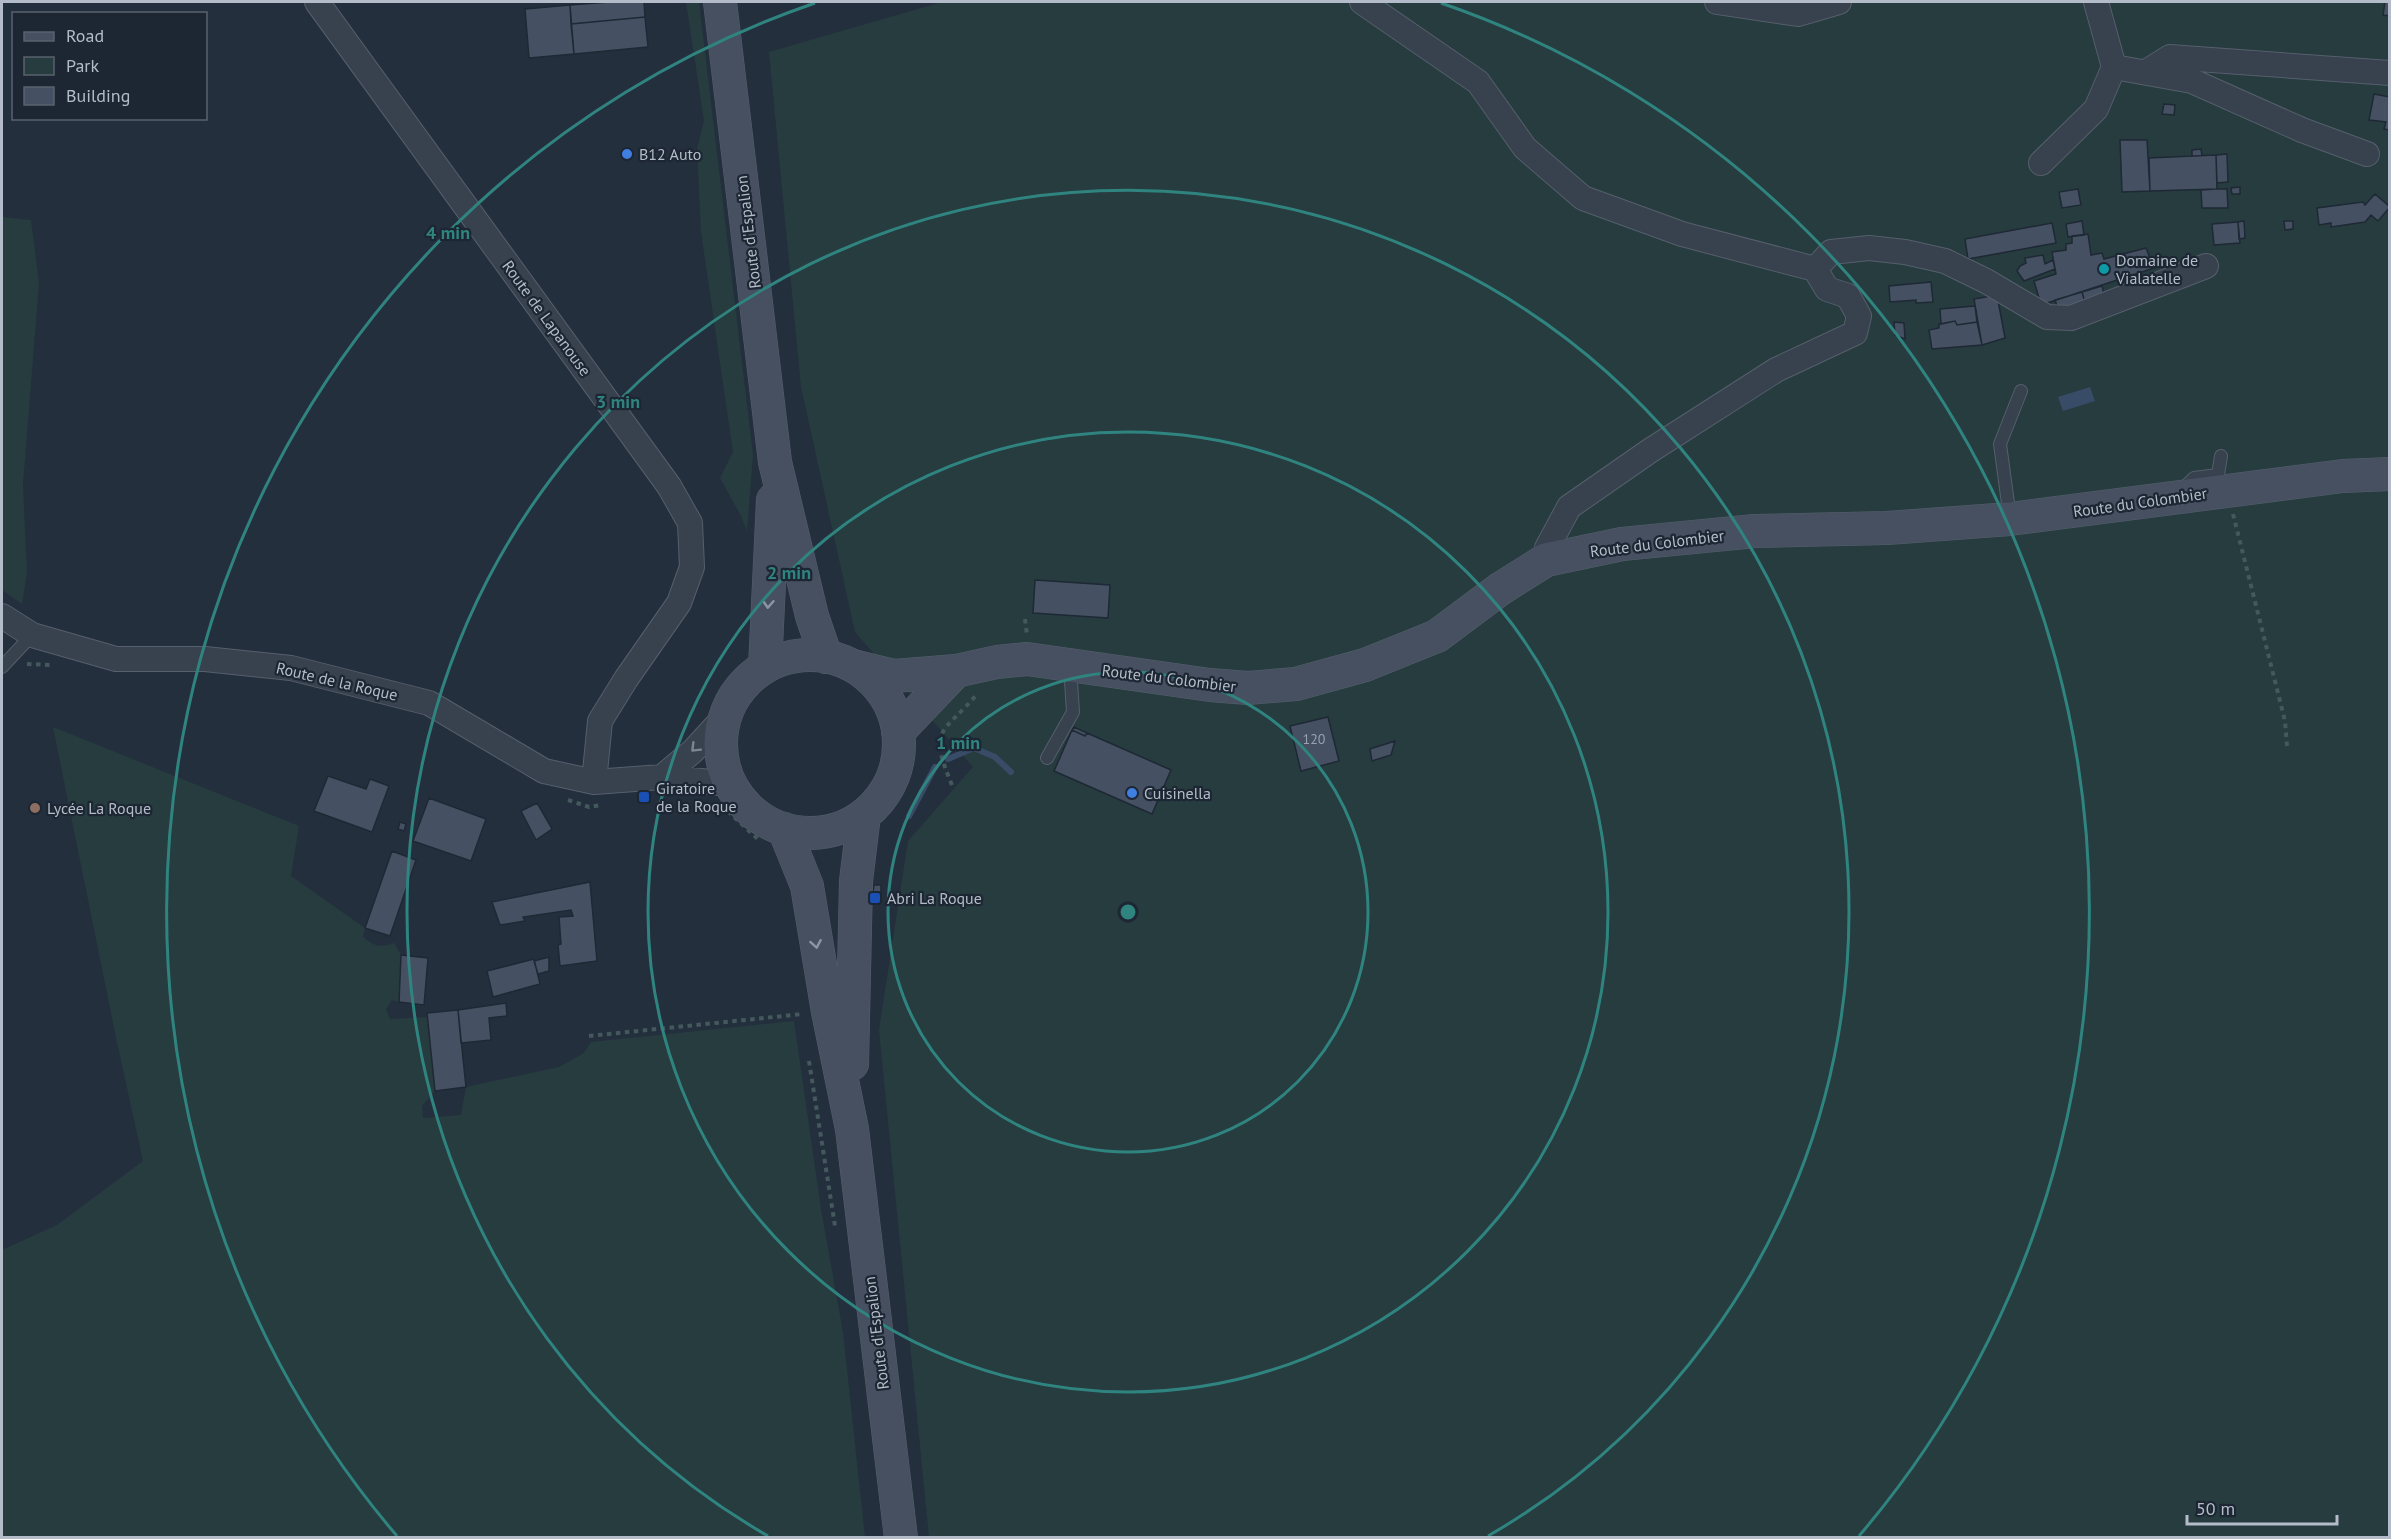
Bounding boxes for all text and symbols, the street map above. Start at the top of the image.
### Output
legend [12,12,207,120]
text: Road [66,24,104,47]
text: Park [66,54,99,77]
text: Building [66,84,130,107]
place label: B12 Auto [639,144,701,164]
marker: B12 Auto [620,147,634,161]
street label: Route d'Espalion [731,174,765,290]
text: 4 min [426,221,470,244]
place label: Domaine de Vialatelle [2115,250,2198,288]
street label: Route de Lapanouse [498,256,596,380]
marker: Domaine de Vialatelle [2097,262,2111,276]
text: 3 min [596,390,640,413]
street label: Route du Colombier [2072,483,2209,521]
street label: Route du Colombier [1589,525,1726,561]
text: 2 min [767,561,811,584]
one-way arrow [762,600,775,609]
street label: Route de la Roque [274,657,400,705]
street label: Route du Colombier [1101,660,1238,696]
house number: 120 [1303,730,1326,748]
text: 1 min [936,731,980,754]
one-way arrow [692,740,703,751]
place label: Giratoire de la Roque [656,778,737,816]
place label: Cuisinella [1144,783,1211,803]
marker: Cuisinella [1125,786,1139,800]
marker: Giratoire de la Roque [637,790,651,804]
place label: Lycée La Roque [47,798,151,818]
marker: Lycée La Roque [28,801,42,815]
place label: Abri La Roque [887,888,982,908]
marker: Abri La Roque [868,891,882,905]
centre of rings [1118,902,1138,922]
one-way arrow [810,940,822,949]
street label: Route d'Espalion [859,1275,893,1391]
scale bar [2187,1488,2337,1526]
text: 50 m [2196,1497,2235,1520]

